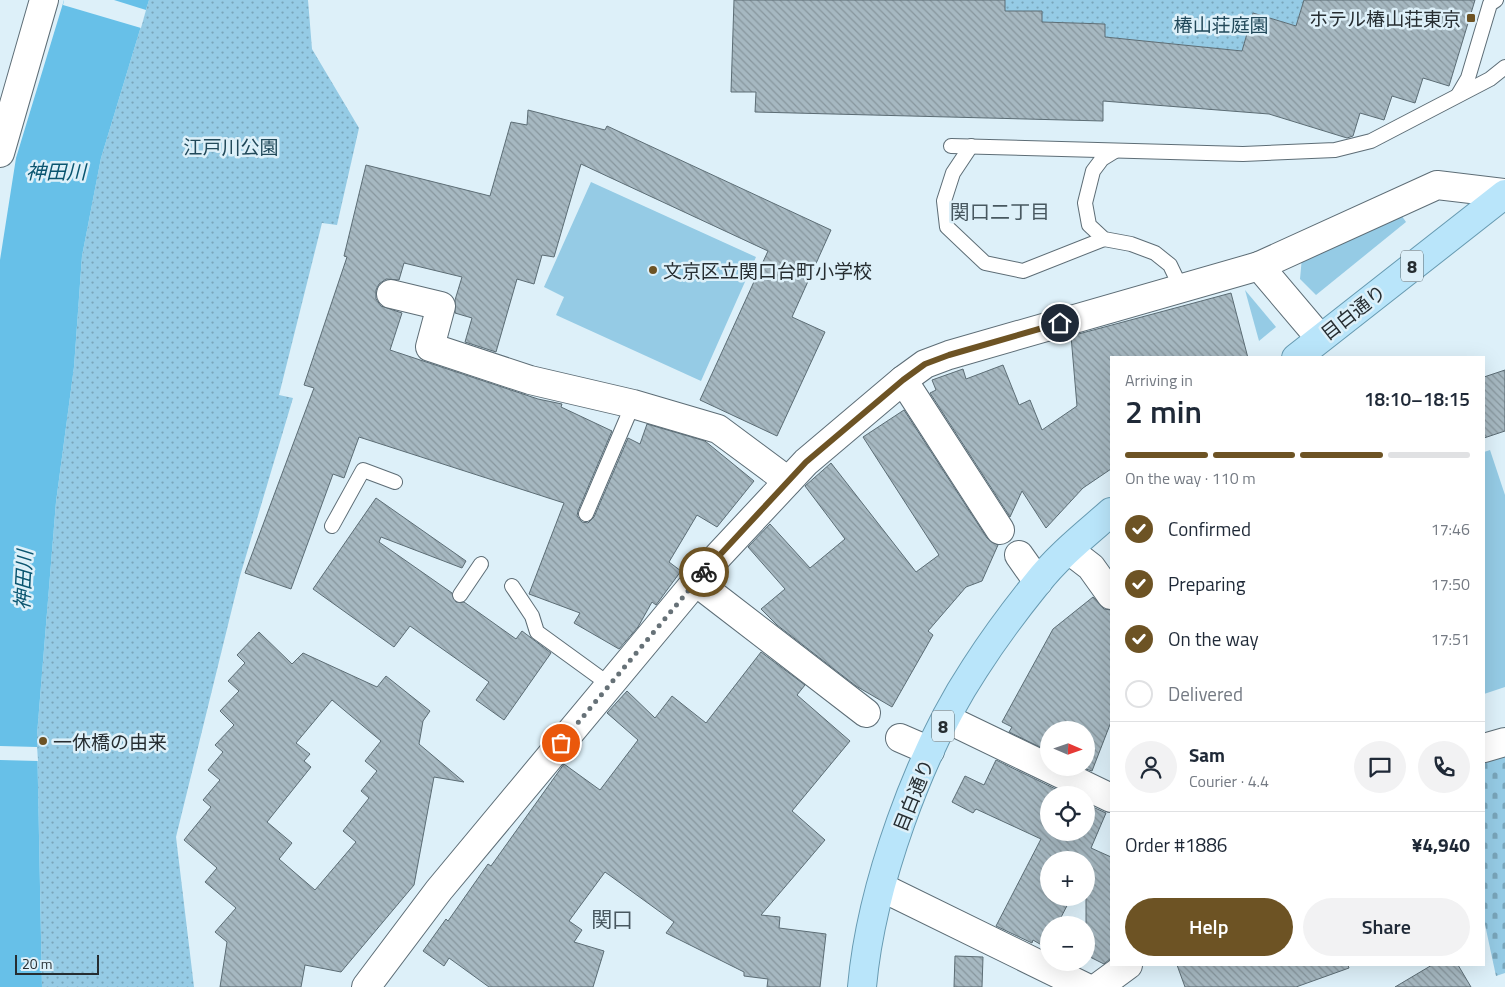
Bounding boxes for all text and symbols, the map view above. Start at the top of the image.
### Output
place label: ホテル椿山荘東京 [1309,4,1461,33]
park label: 椿山荘庭園 [1173,10,1269,39]
marker: ホテル椿山荘東京 [1465,12,1477,24]
park label: 江戸川公園 [183,132,279,161]
water label: 神田川 [26,156,88,187]
district label: 関口二丁目 [950,196,1050,227]
road number: 8 [1401,250,1423,282]
place label: 文京区立関口台町小学校 [663,256,872,285]
marker: 文京区立関口台町小学校 [647,264,659,276]
street label: 目白通り [1314,277,1392,347]
pin [1039,302,1081,344]
icon: home [1046,309,1074,337]
text: Arriving in [1125,368,1193,392]
text: 18:10–18:15 [1364,384,1470,413]
text: 2 min [1125,387,1202,435]
text: On the way · 110 m [1125,466,1256,490]
text: Confirmed [1168,514,1251,543]
icon: check [1125,515,1153,543]
text: 17:46 [1431,517,1470,541]
water label: 神田川 [6,547,40,611]
courier [679,547,729,597]
icon: bike [690,558,718,586]
text: Preparing [1168,569,1245,598]
icon: check [1125,570,1153,598]
text: 17:50 [1431,572,1470,596]
text: On the way [1168,624,1259,653]
icon: check [1125,625,1153,653]
text: 17:51 [1431,627,1470,651]
text: Delivered [1168,679,1243,708]
road number: 8 [932,710,954,741]
north arrow [1040,721,1095,776]
map controls [1040,721,1095,971]
pin [540,722,582,764]
place label: 一休橋の由来 [53,727,167,756]
icon: bag [547,729,575,757]
marker: 一休橋の由来 [37,735,49,747]
text: Sam [1189,740,1225,769]
button: person [1125,741,1177,793]
button: chat [1354,741,1406,793]
button: phone [1418,741,1470,793]
street label: 目白通り [885,754,941,836]
text: Courier · 4.4 [1189,769,1269,793]
button: locate [1040,786,1095,841]
text: Order #1886 [1125,830,1227,859]
text: ¥4,940 [1412,830,1470,859]
button: + [1040,851,1095,906]
button: Help [1125,898,1293,956]
button: Share [1303,898,1470,956]
district label: 関口 [591,903,633,935]
button: − [1040,916,1095,971]
scale bar [15,952,99,975]
text: 20 m [22,953,52,974]

